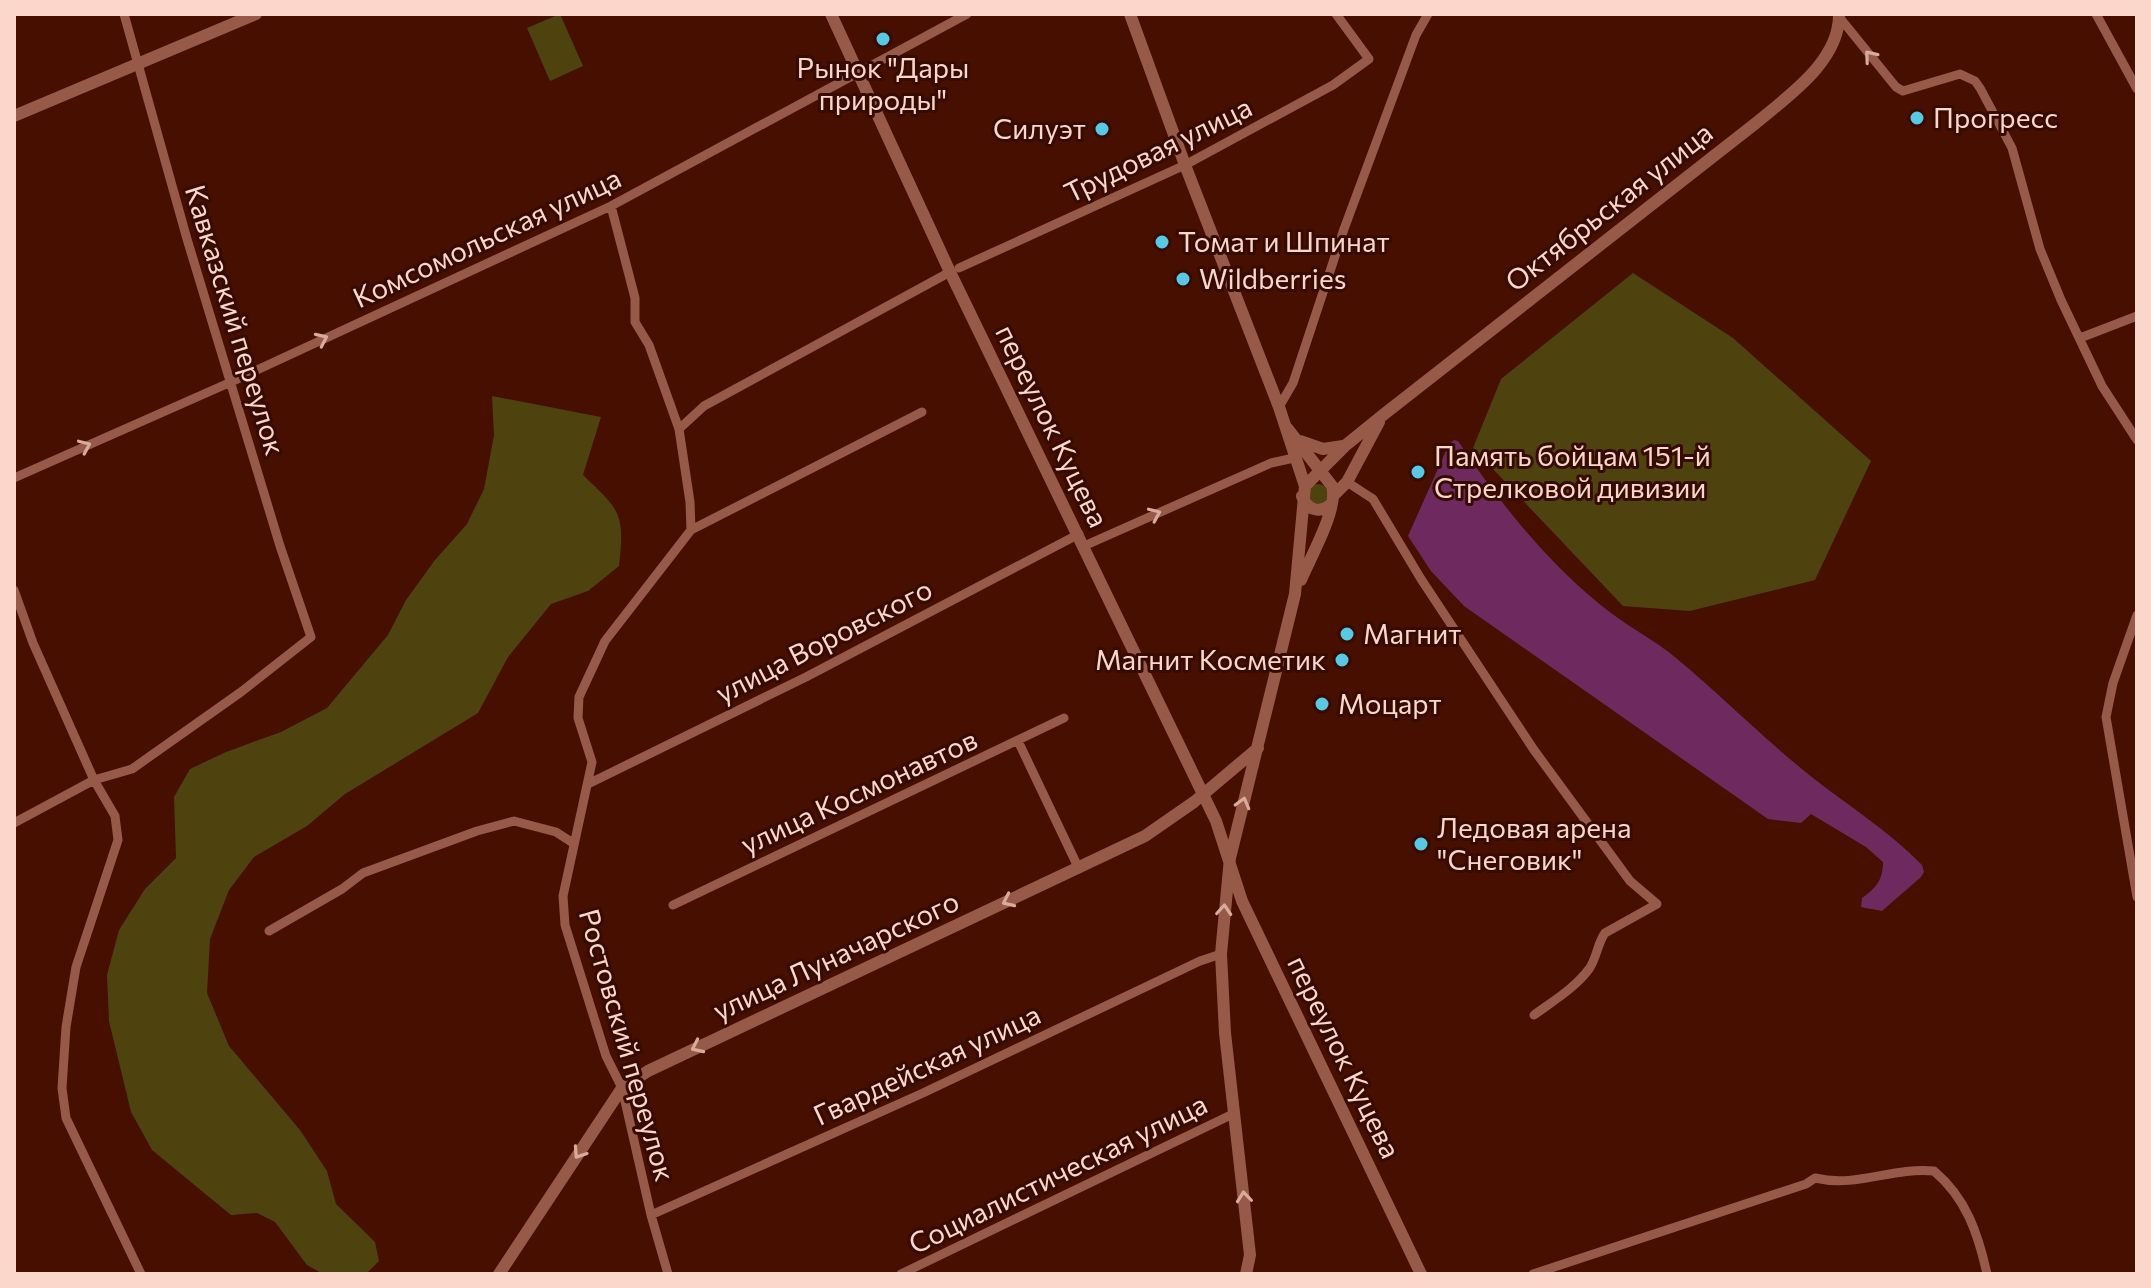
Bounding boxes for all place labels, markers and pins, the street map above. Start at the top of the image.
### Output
marker: Рынок "Дары природы" [874,30,892,48]
place label: Рынок "Дары природы" [797,50,969,116]
place label: Прогресс [1933,100,2058,134]
marker: Прогресс [1908,109,1926,127]
place label: Силуэт [993,111,1086,145]
marker: Силуэт [1093,120,1111,138]
place label: Томат и Шпинат [1178,224,1390,258]
marker: Томат и Шпинат [1153,233,1171,251]
place label: Wildberries [1199,261,1346,295]
marker: Wildberries [1174,270,1192,288]
place label: Память бойцам 151-й Стрелковой дивизии [1434,438,1711,504]
marker: Память бойцам 151-й Стрелковой дивизии [1409,463,1427,481]
place label: Магнит [1363,616,1462,650]
marker: Магнит [1338,625,1356,643]
place label: Магнит Косметик [1095,642,1326,676]
marker: Магнит Косметик [1333,651,1351,669]
place label: Моцарт [1338,686,1442,720]
marker: Моцарт [1313,695,1331,713]
place label: Ледовая арена "Снеговик" [1437,810,1632,876]
marker: Ледовая арена "Снеговик" [1412,835,1430,853]

